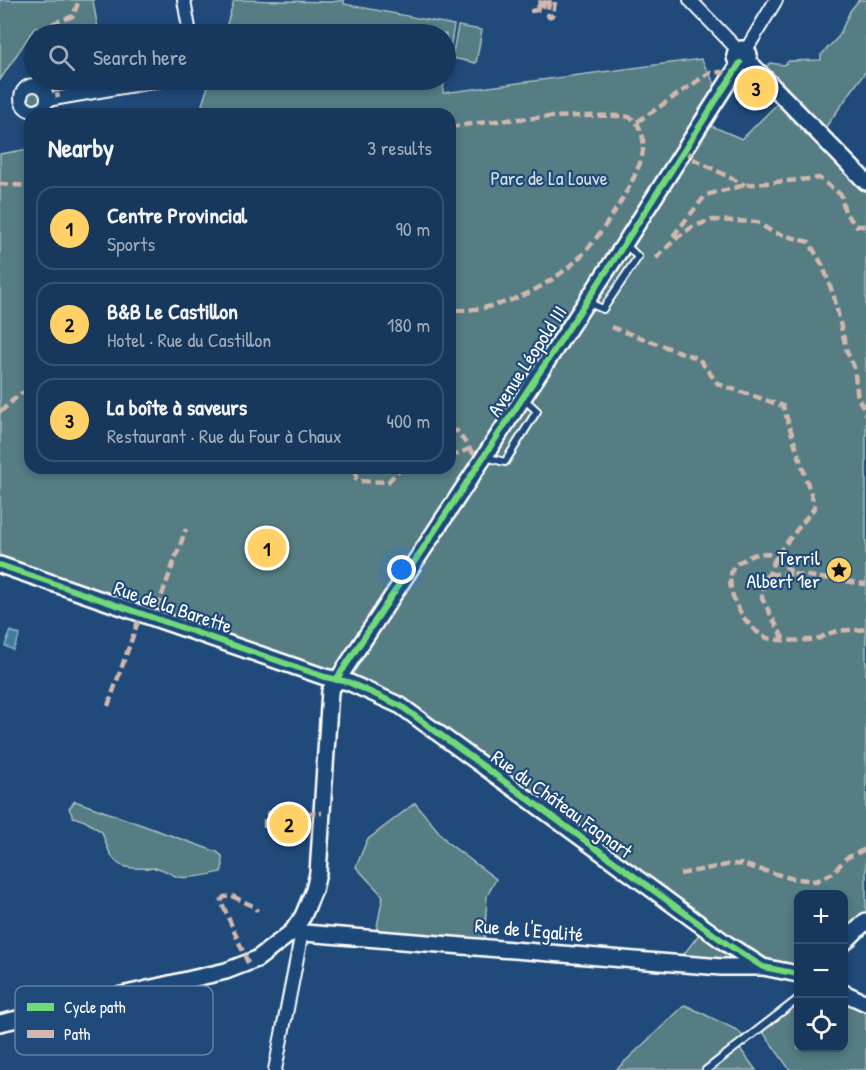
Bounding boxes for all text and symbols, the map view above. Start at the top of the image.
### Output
search box [24,24,456,90]
icon: search [45,41,78,74]
text: Search here [93,42,187,72]
pin: 3 [736,66,776,110]
text: Nearby [48,130,114,165]
text: 3 results [367,134,432,161]
park label: Parc de La Louve [490,164,608,191]
text: Centre Provincial [107,200,247,230]
text: 1 [66,215,73,242]
text: 90 m [396,215,430,242]
text: Sports [107,230,155,257]
text: B&B Le Castillon [107,296,238,326]
street label: Avenue Léopold III [481,300,573,421]
text: 2 [65,311,74,338]
text: 180 m [387,311,430,338]
text: Hotel · Rue du Castillon [107,326,271,353]
text: La boîte à saveurs [107,392,247,422]
text: 3 [65,407,74,434]
text: 400 m [386,407,430,434]
text: Restaurant · Rue du Four à Chaux [107,422,342,449]
pin: 1 [248,526,286,570]
place label: Terril Albert 1er [747,544,821,594]
your location [387,555,416,584]
place icon: Terril Albert 1er [824,555,854,585]
street label: Rue de la Barette [111,574,236,639]
street label: Rue du Château Fagnart [486,743,639,865]
pin: 2 [270,802,308,846]
map controls [794,890,848,1052]
button: + [794,890,848,944]
street label: Rue de l'Egalité [474,911,584,948]
button: − [794,944,848,998]
legend [15,986,213,1055]
text: Cycle path [64,996,126,1018]
button: locate [794,998,848,1052]
text: Path [64,1023,90,1045]

